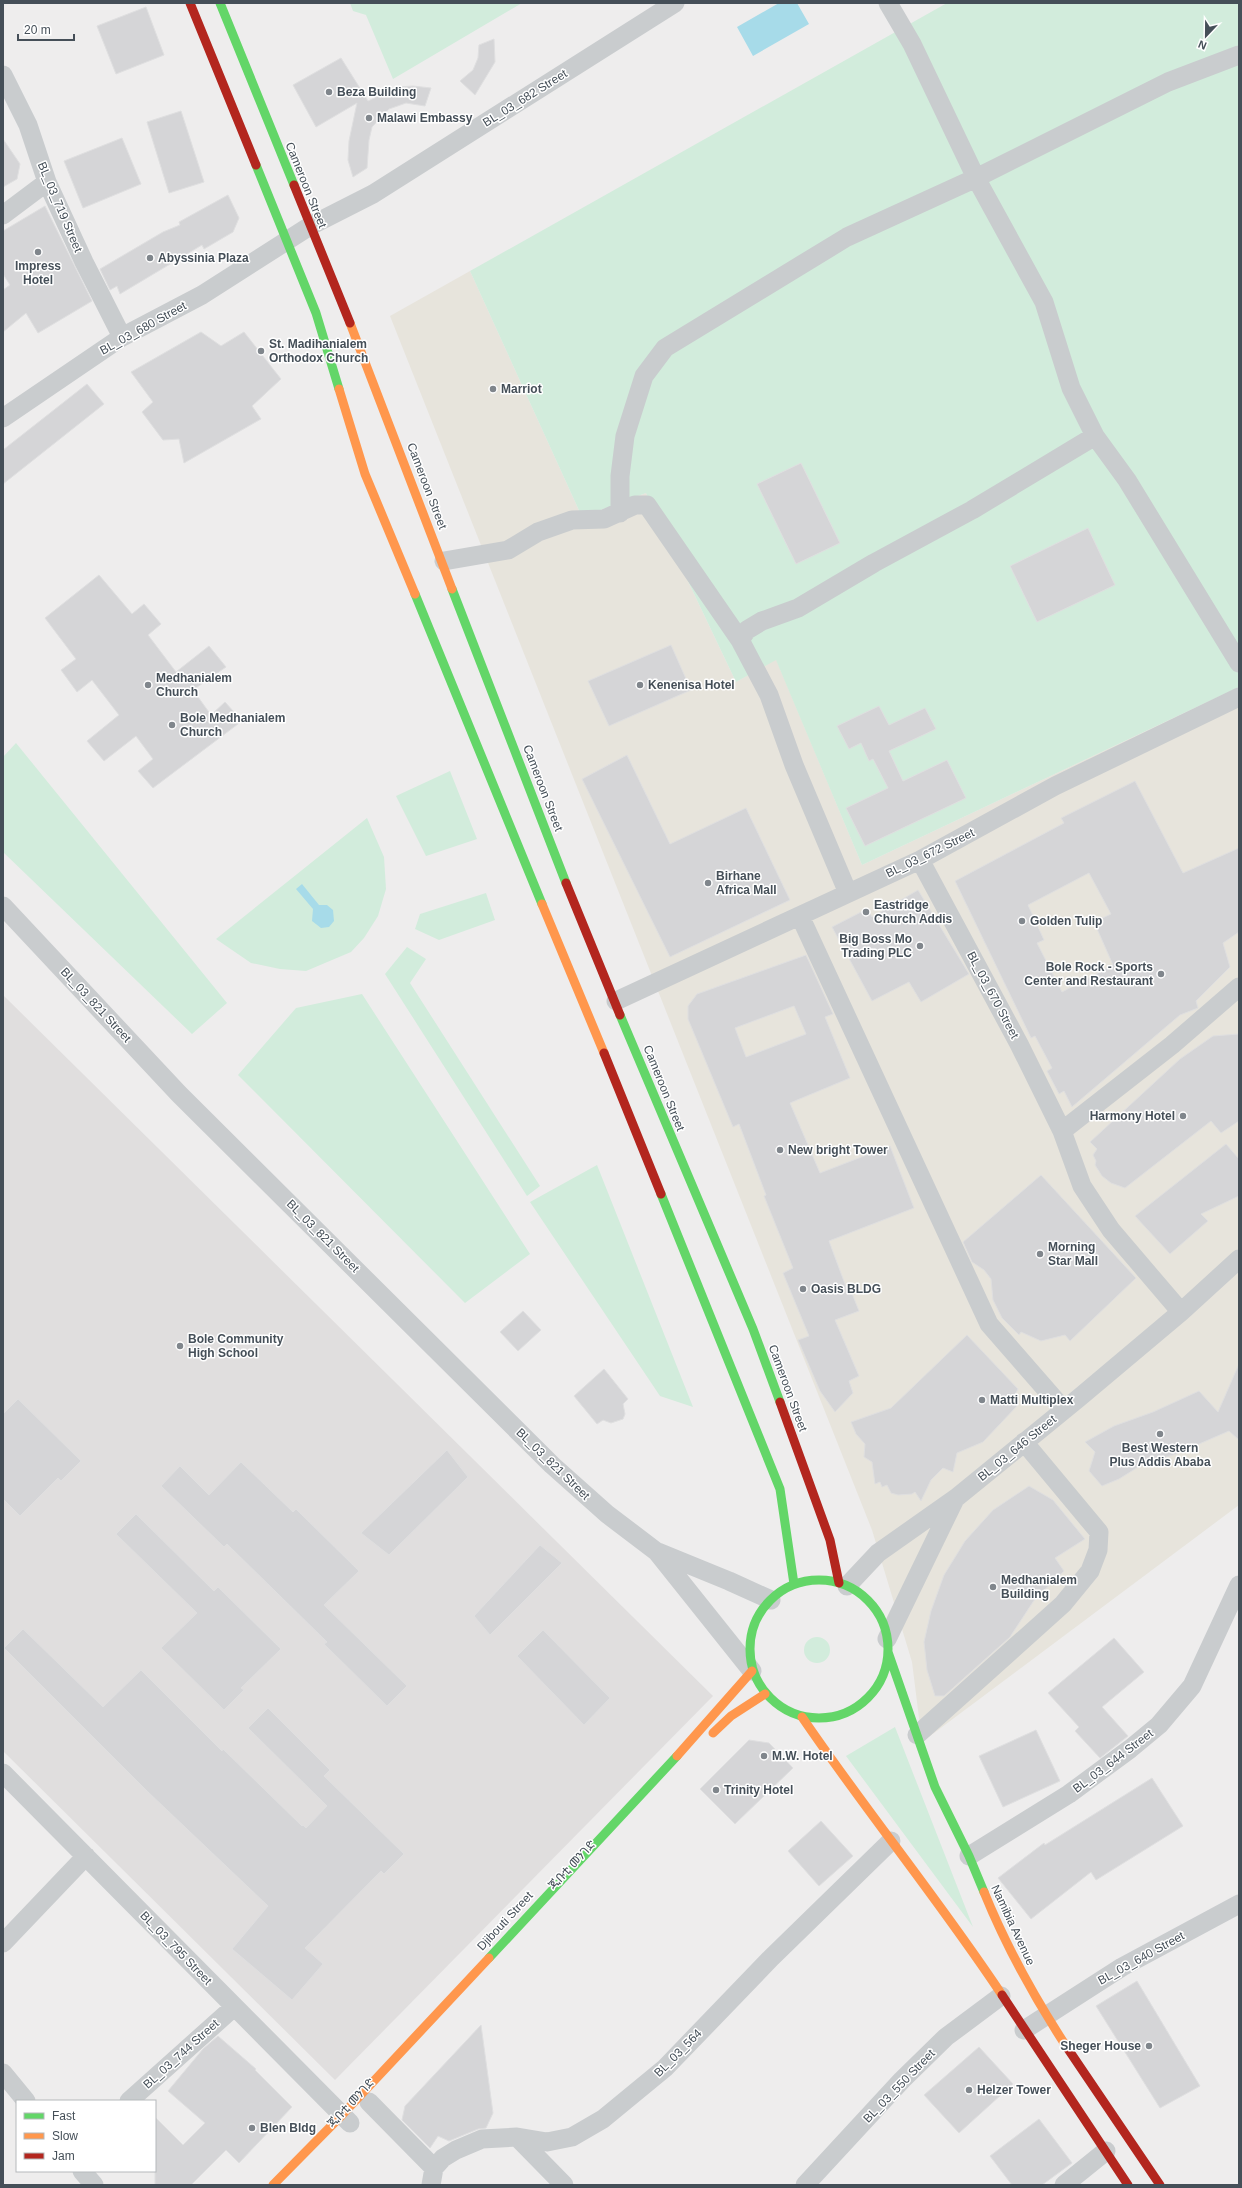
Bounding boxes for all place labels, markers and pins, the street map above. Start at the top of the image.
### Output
place label: Beza Building [337,85,416,99]
marker: Beza Building [324,87,334,97]
place label: Malawi Embassy [377,111,473,125]
marker: Malawi Embassy [364,113,374,123]
marker: Impress Hotel [33,247,43,257]
place label: Abyssinia Plaza [158,251,249,265]
marker: Abyssinia Plaza [145,253,155,263]
place label: Impress Hotel [15,259,61,287]
place label: St. Madihanialem Orthodox Church [269,337,368,365]
marker: St. Madihanialem Orthodox Church [256,346,266,356]
place label: Marriot [501,382,542,396]
marker: Marriot [488,384,498,394]
place label: Medhanialem Church [156,671,232,699]
place label: Kenenisa Hotel [648,678,735,692]
marker: Medhanialem Church [143,680,153,690]
marker: Kenenisa Hotel [635,680,645,690]
place label: Bole Medhanialem Church [180,711,285,739]
marker: Bole Medhanialem Church [167,720,177,730]
place label: Birhane Africa Mall [716,869,777,897]
marker: Birhane Africa Mall [703,878,713,888]
place label: Eastridge Church Addis [874,898,953,926]
marker: Eastridge Church Addis [861,907,871,917]
place label: Golden Tulip [1030,914,1102,928]
marker: Golden Tulip [1017,916,1027,926]
place label: Big Boss Mo Trading PLC [839,932,912,960]
marker: Big Boss Mo Trading PLC [915,941,925,951]
place label: Bole Rock - Sports Center and Restaurant [1024,960,1153,988]
marker: Bole Rock - Sports Center and Restaurant [1156,969,1166,979]
place label: Harmony Hotel [1090,1109,1175,1123]
marker: Harmony Hotel [1178,1111,1188,1121]
place label: New bright Tower [788,1143,888,1157]
marker: New bright Tower [775,1145,785,1155]
place label: Morning Star Mall [1048,1240,1098,1268]
marker: Morning Star Mall [1035,1249,1045,1259]
place label: Oasis BLDG [811,1282,881,1296]
marker: Oasis BLDG [798,1284,808,1294]
place label: Bole Community High School [188,1332,284,1360]
marker: Bole Community High School [175,1341,185,1351]
place label: Matti Multiplex [990,1393,1074,1407]
marker: Matti Multiplex [977,1395,987,1405]
marker: Best Western Plus Addis Ababa [1155,1429,1165,1439]
place label: Best Western Plus Addis Ababa [1109,1441,1211,1469]
place label: Medhanialem Building [1001,1573,1077,1601]
marker: Medhanialem Building [988,1582,998,1592]
place label: M.W. Hotel [772,1749,833,1763]
marker: M.W. Hotel [759,1751,769,1761]
place label: Trinity Hotel [724,1783,793,1797]
marker: Trinity Hotel [711,1785,721,1795]
place label: Sheger House [1060,2039,1141,2053]
marker: Sheger House [1144,2041,1154,2051]
place label: Helzer Tower [977,2083,1051,2097]
marker: Helzer Tower [964,2085,974,2095]
place label: Blen Bldg [260,2121,316,2135]
marker: Blen Bldg [247,2123,257,2133]

